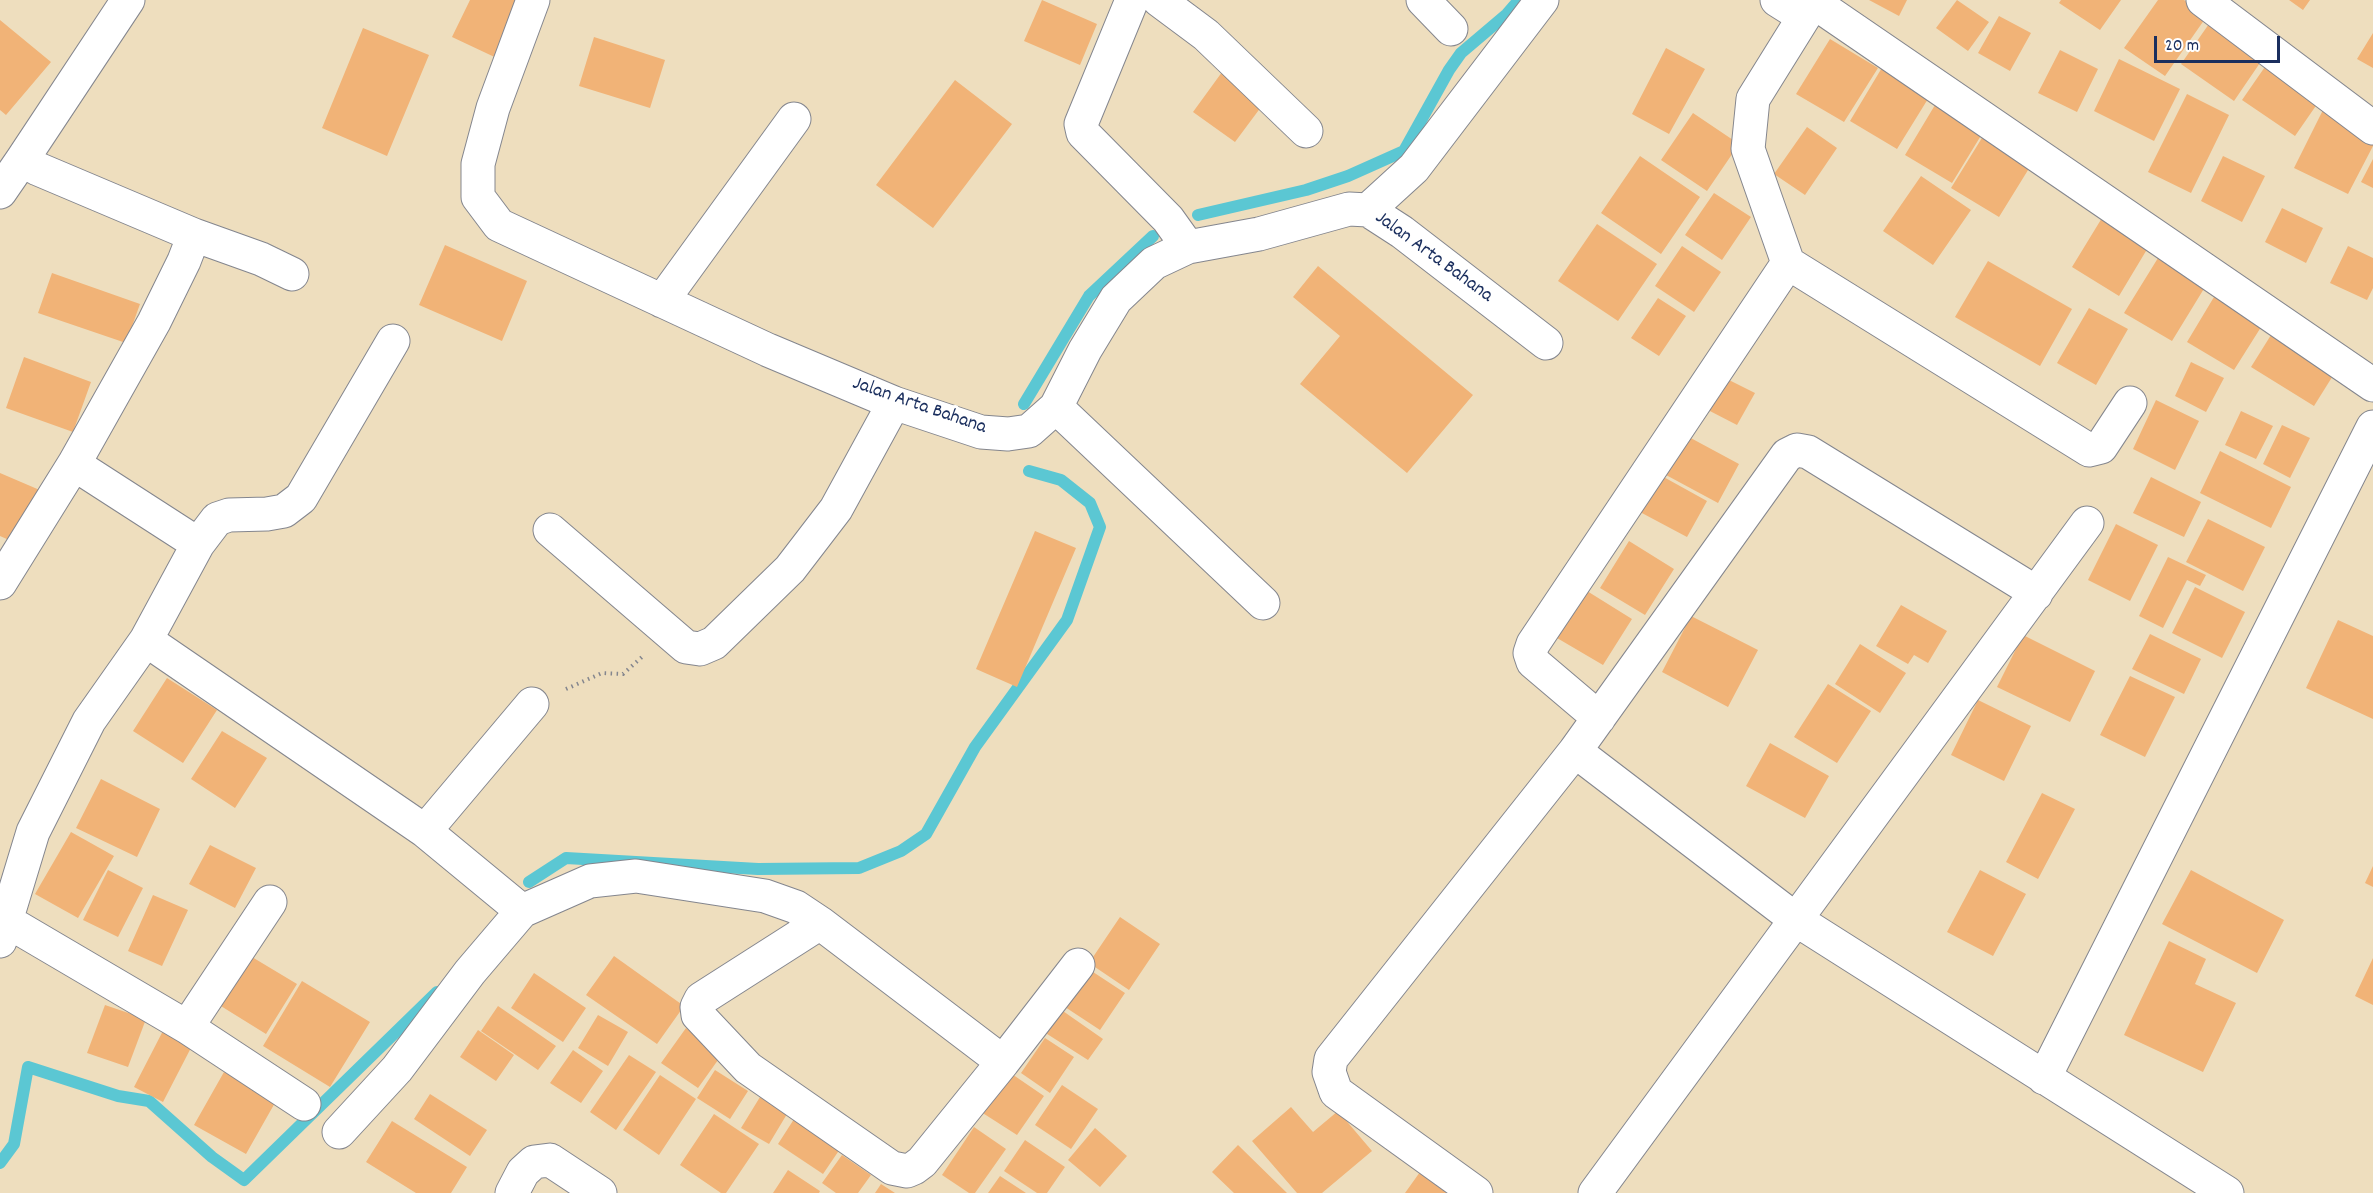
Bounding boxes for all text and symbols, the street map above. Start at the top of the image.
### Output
scale bar [2157,24,2283,62]
text: 20 m [2165,34,2199,59]
street label: Jalan Arta Bahana [1369,207,1497,309]
street label: Jalan Arta Bahana [849,373,989,441]

